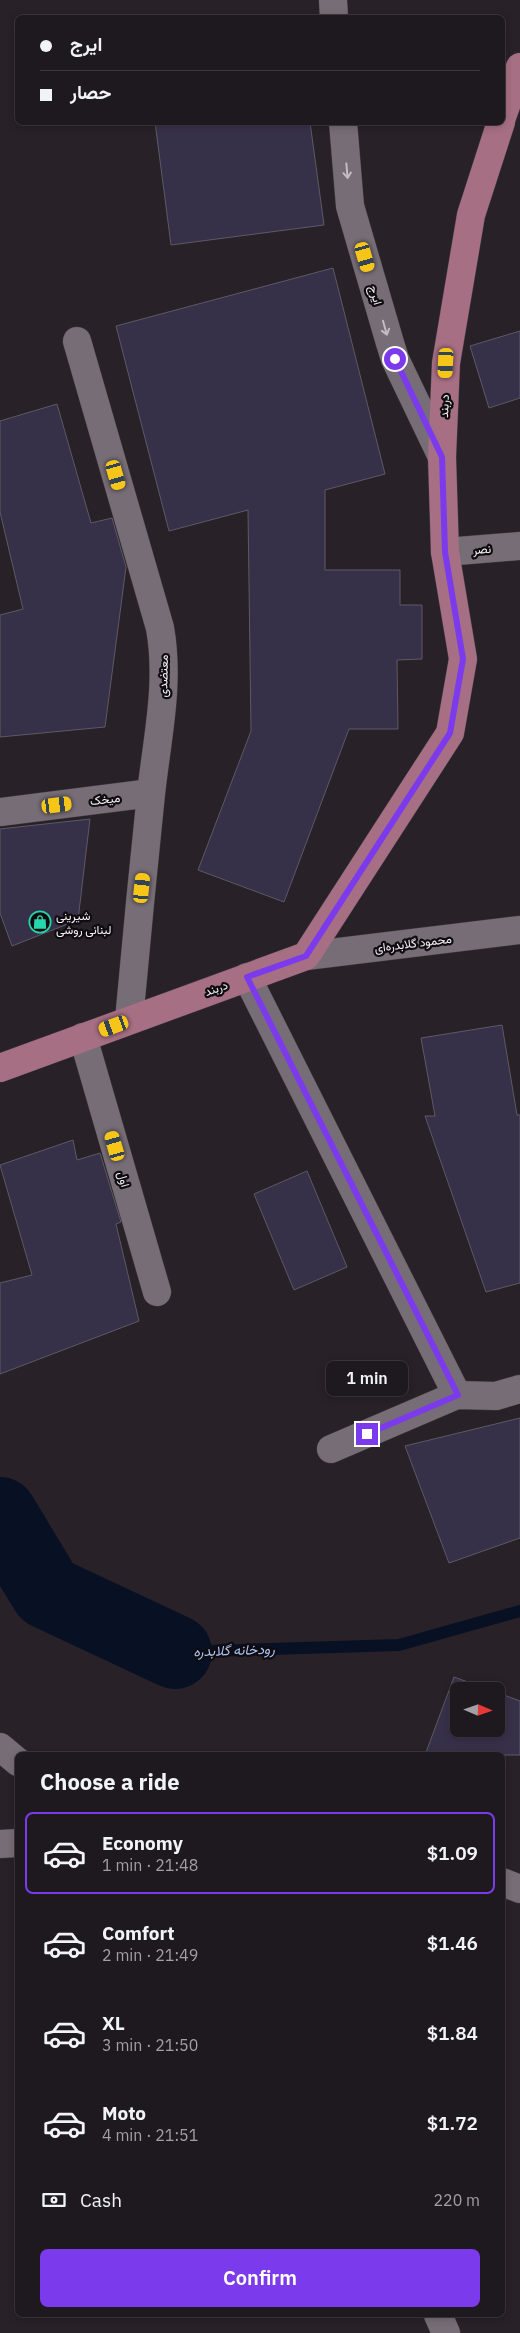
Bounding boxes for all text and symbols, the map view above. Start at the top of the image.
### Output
text: ایرج [70,32,102,56]
text: حصار [70,80,111,104]
one-way arrow [342,163,351,179]
car [353,241,376,273]
street label: ایرج [364,284,386,307]
one-way arrow [381,320,391,336]
route start [384,348,406,370]
car [437,348,454,378]
street label: دربند [436,394,453,418]
car [104,459,127,491]
street label: نصر [471,541,492,558]
street label: معتضدی [155,655,172,698]
street label: میخک [89,790,121,808]
car [41,796,72,814]
car [132,872,151,904]
place label: شیرینی لبنانی روشی [56,908,111,938]
shop icon: شیرینی لبنانی روشی [28,910,52,934]
street label: محمود گلابدره‌ای [373,931,453,956]
street label: دربند [202,977,230,1000]
car [97,1014,130,1038]
car [103,1130,126,1162]
street label: اول [114,1169,133,1189]
callout: 1 min [326,1362,408,1396]
text: 1 min [346,1368,388,1388]
route end [356,1423,378,1445]
water label: رودخانه گلابدره [193,1640,275,1660]
north arrow [450,1682,505,1738]
map controls [450,1682,505,1737]
text: Choose a ride [40,1767,180,1796]
icon: car [42,1831,87,1876]
text: Economy [102,1831,183,1855]
text: $1.09 [427,1841,478,1865]
text: 1 min · 21:48 [102,1855,198,1875]
icon: car [42,1921,87,1966]
text: Comfort [102,1921,175,1945]
text: $1.46 [427,1931,478,1955]
text: 2 min · 21:49 [102,1945,198,1965]
icon: car [42,2011,87,2056]
text: XL [102,2011,125,2035]
text: $1.84 [427,2021,478,2045]
text: 3 min · 21:50 [102,2035,198,2055]
icon: car [42,2101,87,2146]
text: Moto [102,2101,146,2125]
text: $1.72 [427,2111,478,2135]
text: 4 min · 21:51 [102,2125,198,2145]
icon: cash [40,2186,68,2214]
text: Cash [80,2188,122,2212]
text: 220 m [433,2190,480,2210]
button: Confirm [40,2249,480,2307]

